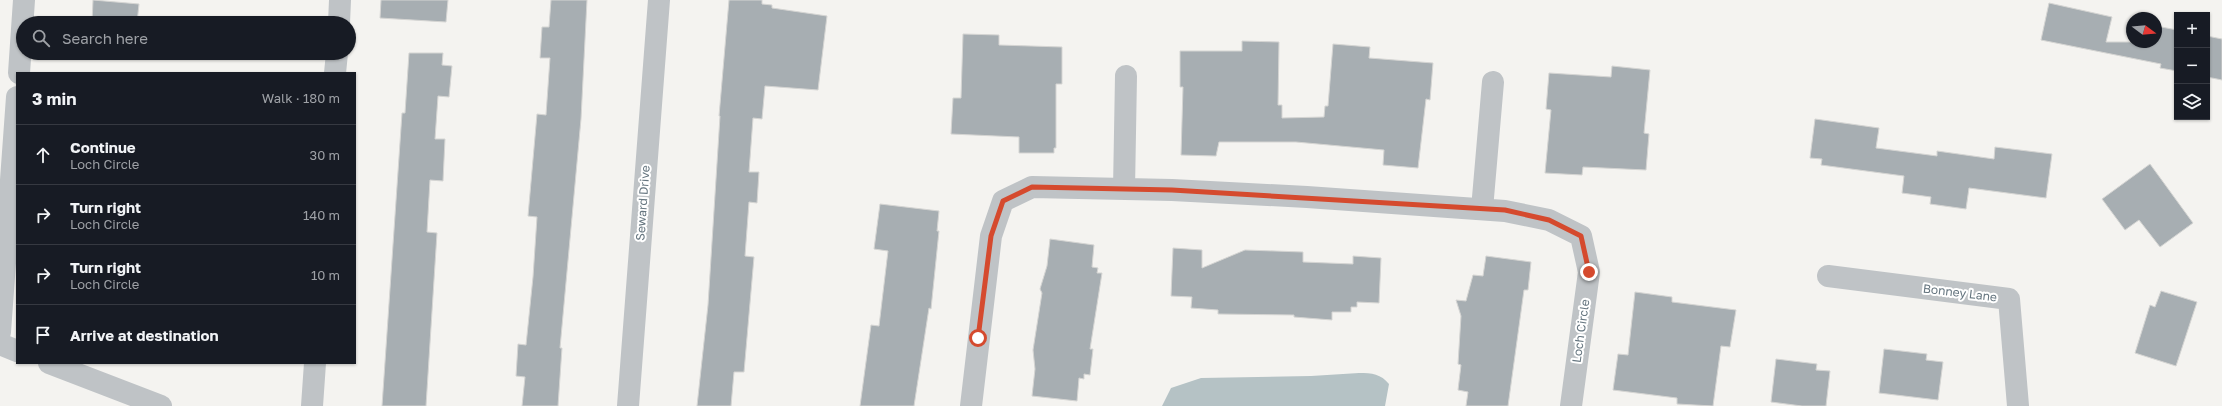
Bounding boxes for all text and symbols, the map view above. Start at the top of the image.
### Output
north arrow [2126,12,2162,48]
map controls [2174,12,2210,120]
button: + [2174,12,2210,48]
search box [16,16,356,60]
icon: search [30,27,52,49]
text: Search here [62,29,148,47]
button: − [2174,48,2210,84]
button: layers [2174,84,2210,120]
text: 3 min [32,88,76,109]
text: Walk · 180 m [262,90,340,106]
text: Continue [70,138,136,156]
icon: ahead [32,144,54,166]
text: 30 m [310,147,340,163]
text: Loch Circle [70,156,139,172]
street label: Seward Drive [632,165,653,241]
text: Turn right [70,198,141,216]
icon: right [32,204,54,226]
text: 140 m [303,207,340,223]
text: Loch Circle [70,216,139,232]
text: Turn right [70,258,141,276]
route end [1580,263,1598,281]
icon: right [32,264,54,286]
text: 10 m [311,267,340,283]
text: Loch Circle [70,276,139,292]
street label: Bonney Lane [1922,281,1998,304]
street label: Loch Circle [1569,298,1592,364]
icon: arrive [32,324,54,346]
text: Arrive at destination [70,326,219,344]
route start [969,329,987,347]

